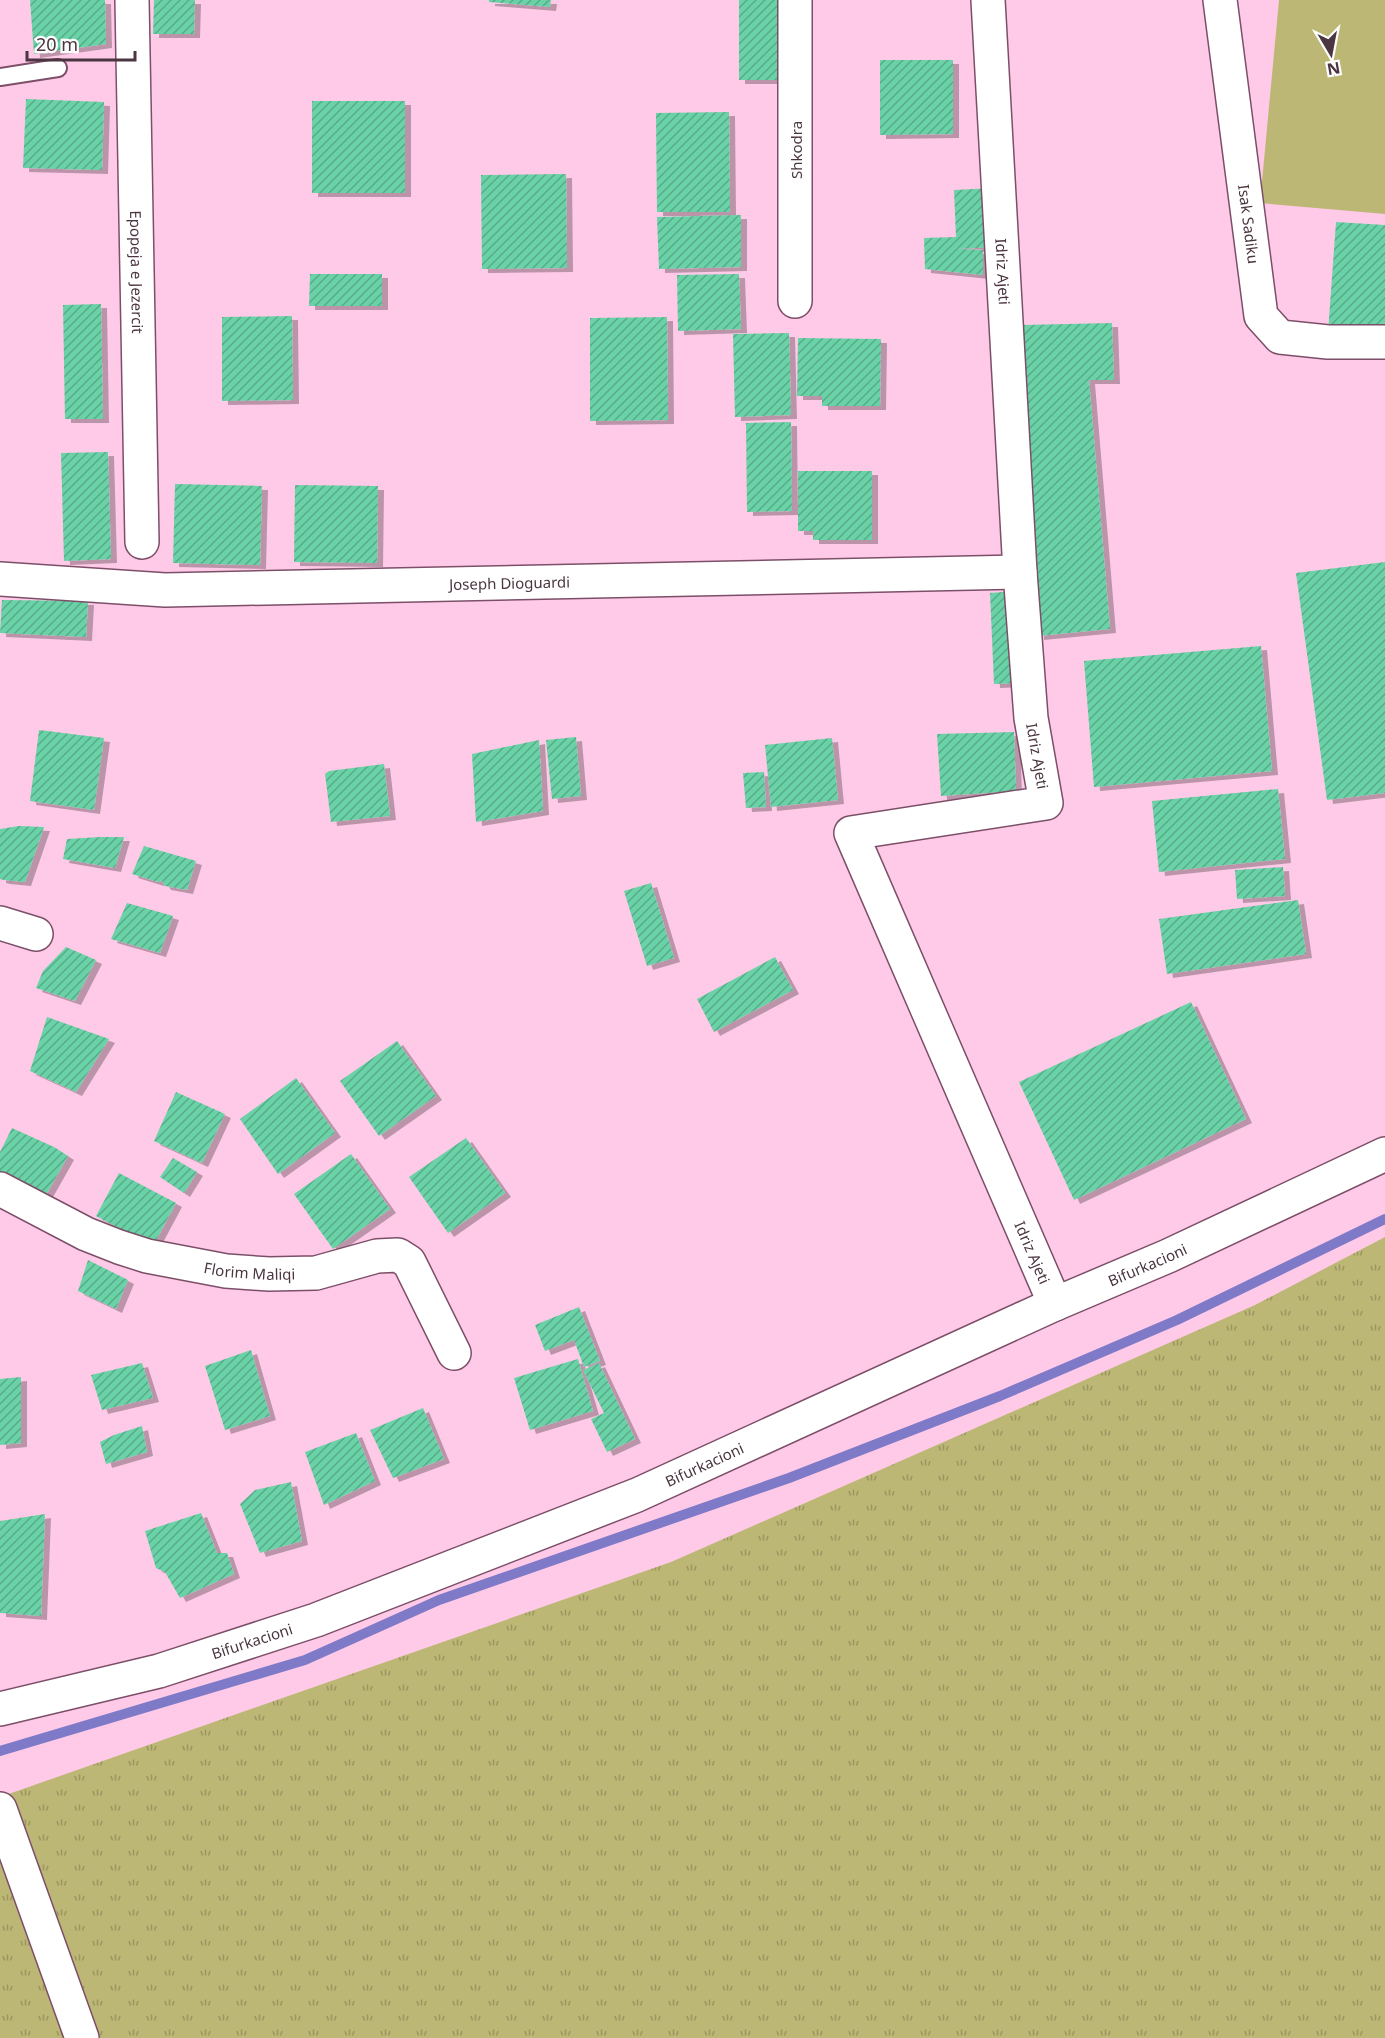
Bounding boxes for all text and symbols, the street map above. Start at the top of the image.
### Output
scale bar [27,24,135,62]
north arrow [1301,24,1361,84]
text: 20 m [36,32,78,56]
text: N [1325,57,1342,81]
street label: Shkodra [786,121,806,179]
street label: Isak Sadiku [1234,183,1264,265]
street label: Epopeja e Jezercit [126,210,148,334]
street label: Idriz Ajeti [991,238,1015,305]
street label: Joseph Dioguardi [447,571,570,594]
street label: Idriz Ajeti [1022,722,1053,791]
street label: Idriz Ajeti [1010,1218,1055,1287]
street label: Bifurkacioni [1105,1239,1190,1290]
street label: Florim Maliqi [202,1257,296,1284]
street label: Bifurkacioni [662,1438,747,1491]
street label: Bifurkacioni [209,1618,295,1663]

